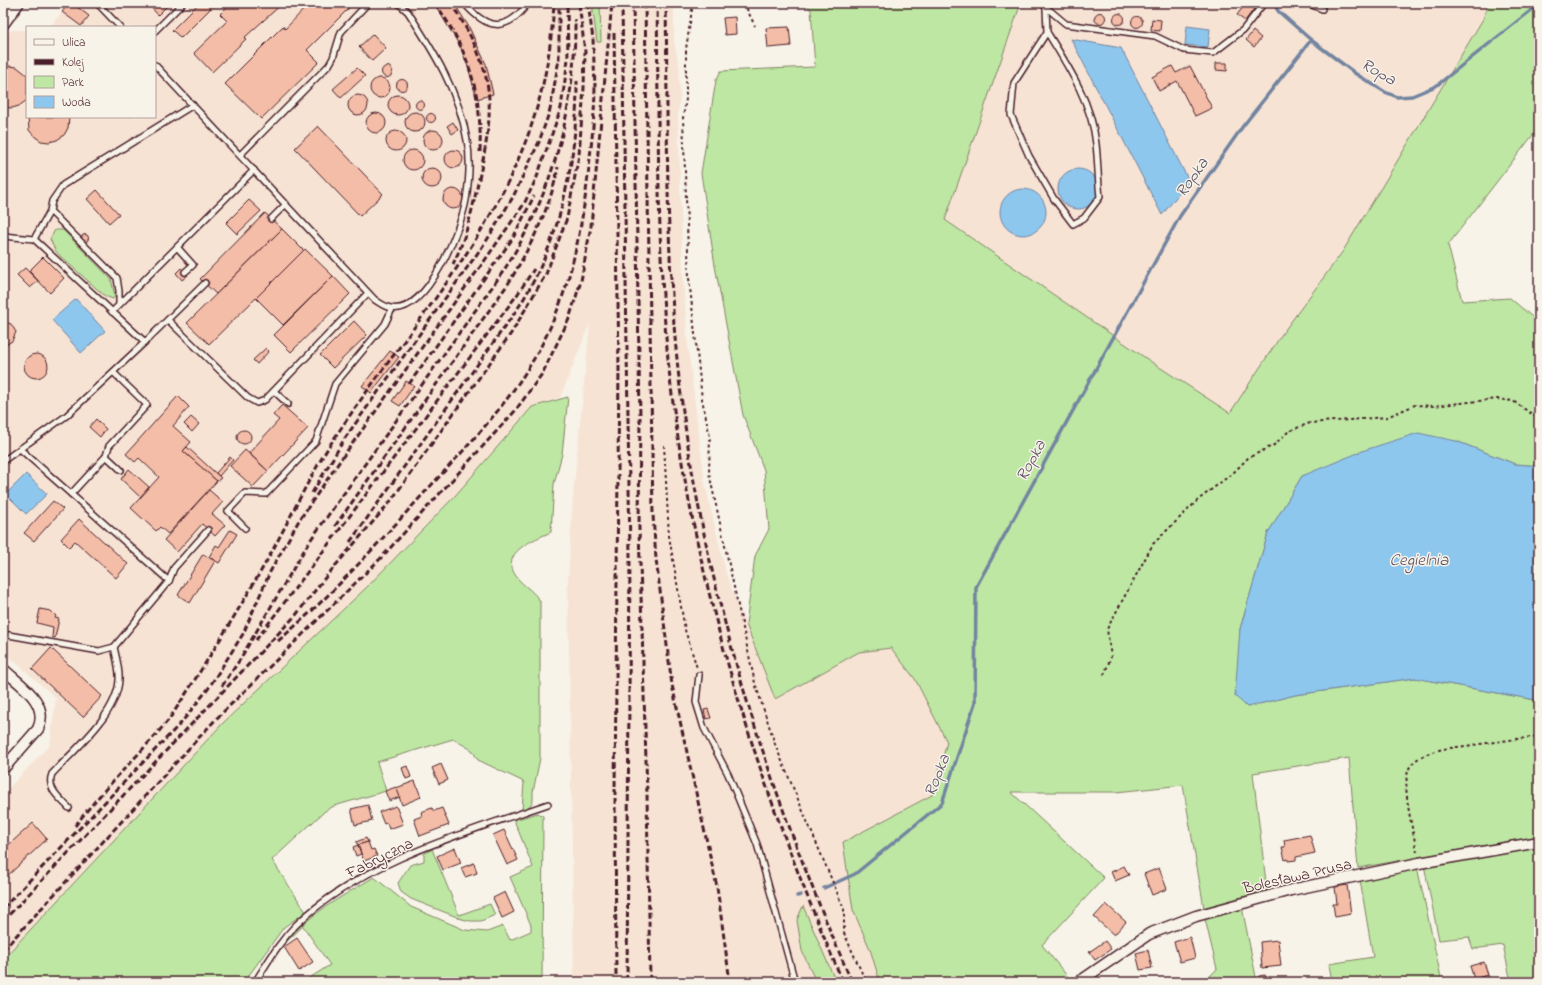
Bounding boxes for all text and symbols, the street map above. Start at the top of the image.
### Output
legend [26,26,156,118]
text: Ulica [62,34,86,52]
water label: Ropa [1356,52,1401,93]
text: Kolej [62,54,84,72]
text: Park [62,74,84,92]
text: Woda [62,94,91,112]
water label: Ropka [1169,152,1215,203]
water label: Ropka [1010,435,1053,486]
water label: Cegielnia [1390,548,1449,574]
water label: Ropka [918,750,957,800]
street label: Fabryczna [341,832,418,886]
street label: Bolesława Prusa [1240,853,1354,901]

